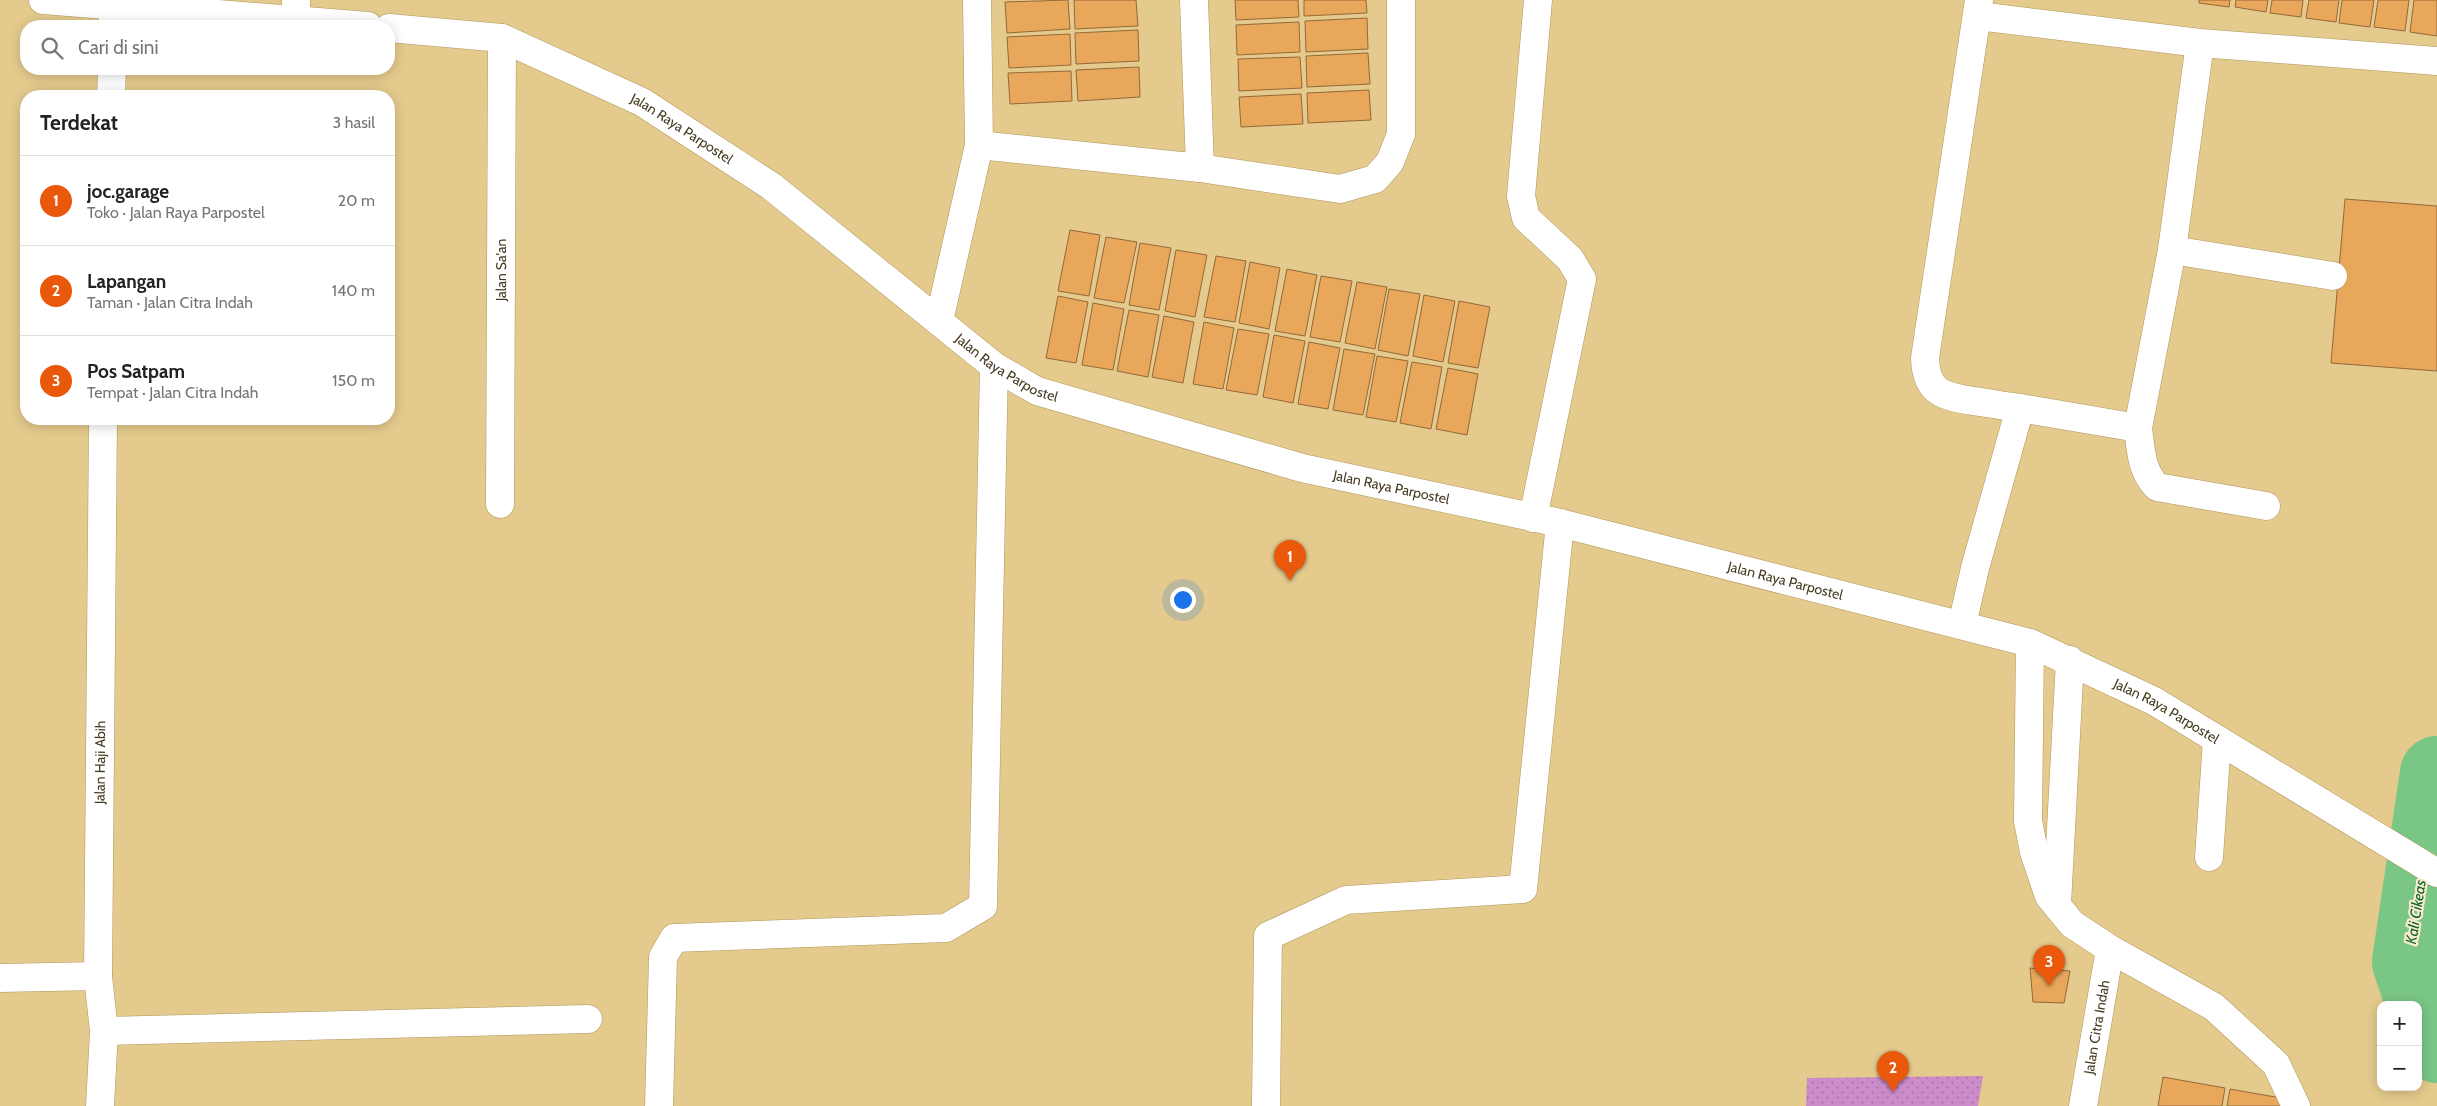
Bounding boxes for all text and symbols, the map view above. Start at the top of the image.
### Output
search box [20,20,395,75]
icon: search [38,34,66,62]
text: Cari di sini [78,36,159,59]
street label: Jalan Raya Parpostel [627,89,737,168]
text: Terdekat [40,110,118,135]
text: 3 hasil [333,113,375,132]
text: joc.garage [87,180,169,203]
text: 1 [53,191,59,210]
text: 20 m [338,191,375,210]
text: Toko · Jalan Raya Parpostel [87,203,265,222]
street label: Jalan Sa'an [492,238,510,302]
text: Lapangan [87,270,166,293]
text: 2 [52,281,60,300]
text: 140 m [332,281,375,300]
text: Taman · Jalan Citra Indah [87,293,253,312]
street label: Jalan Raya Parpostel [951,329,1061,406]
text: Pos Satpam [87,360,185,383]
text: 3 [52,371,60,390]
text: 150 m [332,371,375,390]
text: Tempat · Jalan Citra Indah [87,383,258,402]
street label: Jalan Raya Parpostel [1331,466,1452,508]
pin: 1 [1274,540,1306,581]
street label: Jalan Raya Parpostel [1725,557,1846,604]
your location [1170,587,1196,613]
street label: Jalan Raya Parpostel [2110,674,2223,748]
street label: Jalan Haji Abih [91,720,109,805]
water label: Kali Cikeas [2402,878,2430,945]
pin: 3 [2033,945,2065,986]
street label: Jalan Citra Indah [2079,979,2114,1077]
map controls [2377,1001,2422,1091]
button: + [2377,1001,2422,1046]
button: − [2377,1046,2422,1091]
pin: 2 [1877,1051,1909,1092]

